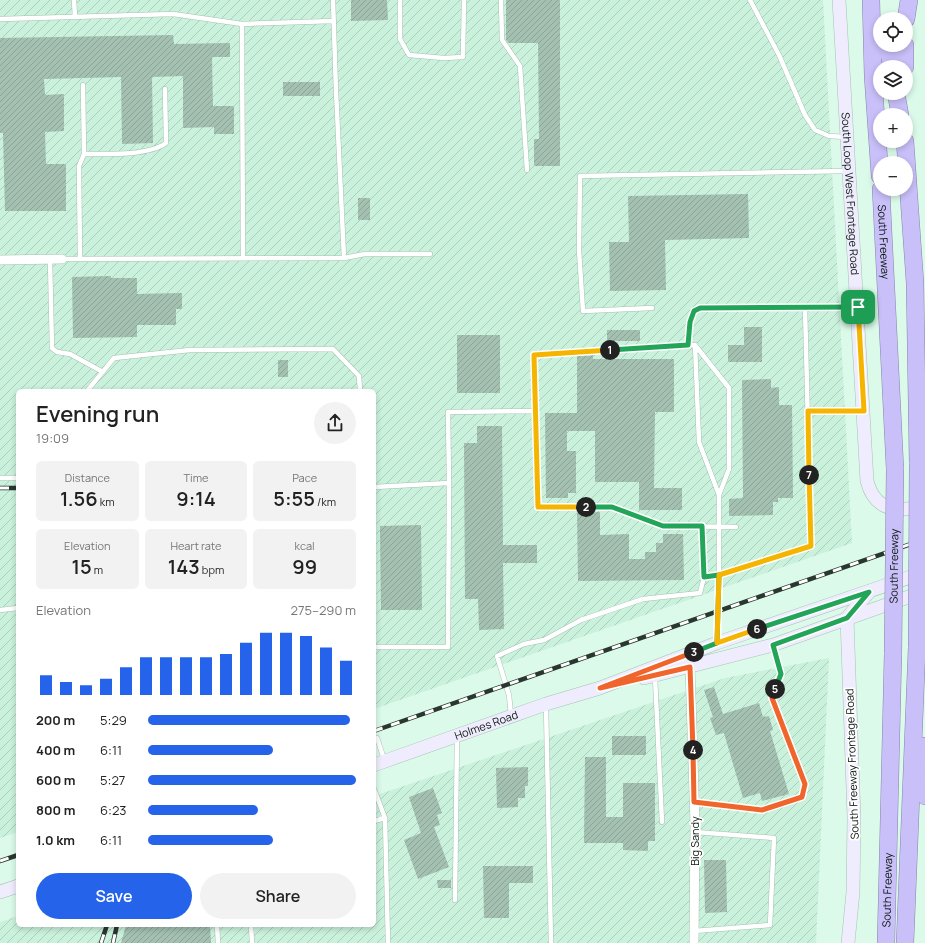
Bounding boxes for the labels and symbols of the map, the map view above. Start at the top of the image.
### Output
street label: South Loop West Frontage Road [839,112,863,276]
street label: South Freeway [875,204,894,280]
pin [841,290,875,324]
pin: 1 [600,340,620,360]
pin: 7 [799,465,819,485]
pin: 2 [576,497,596,517]
street label: South Freeway [886,528,901,603]
pin: 6 [747,619,767,639]
pin: 3 [684,642,704,662]
pin: 5 [765,679,785,699]
street label: South Freeway Frontage Road [841,688,862,840]
street label: Holmes Road [452,707,520,743]
pin: 4 [683,740,703,760]
street label: Big Sandy [687,816,702,866]
street label: South Freeway [878,852,895,928]

